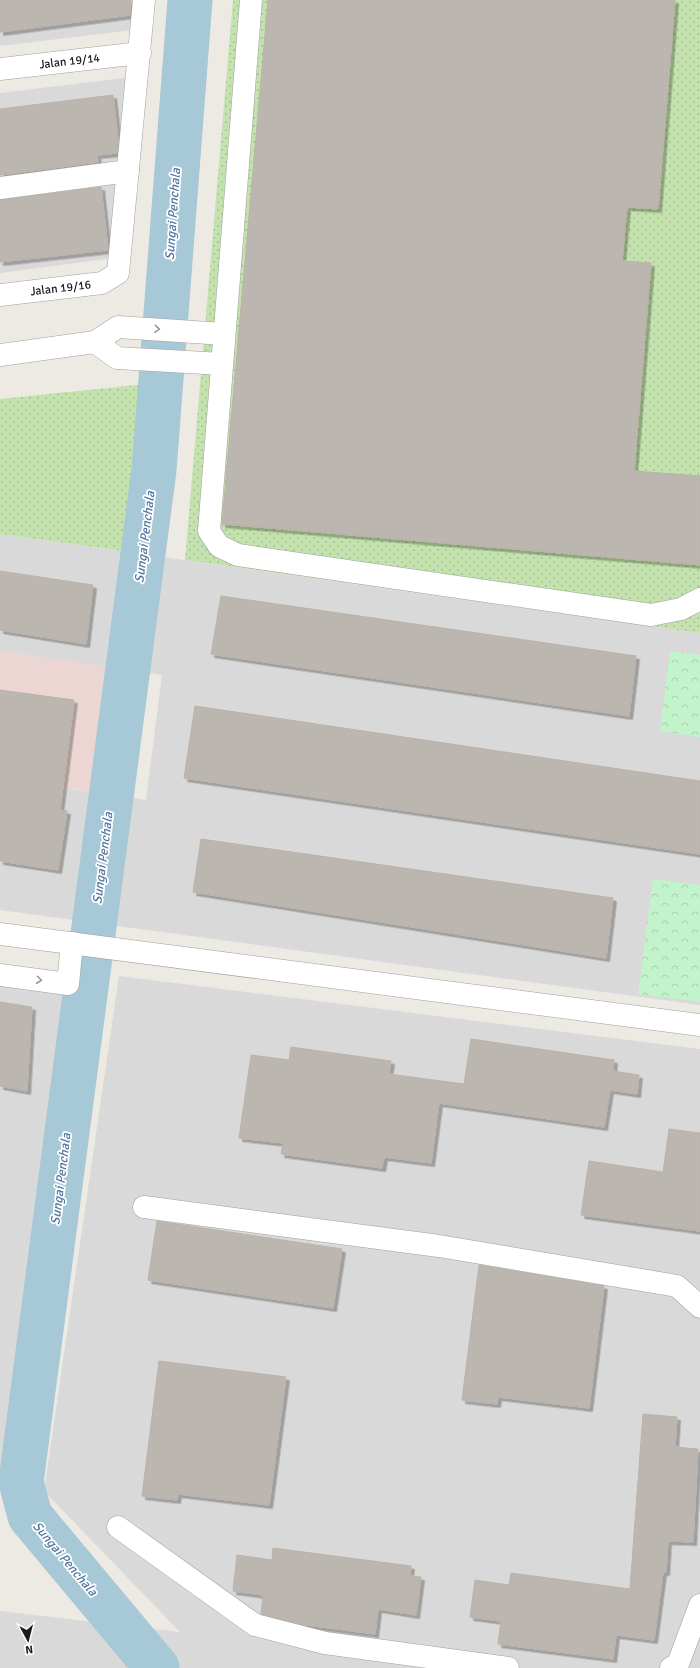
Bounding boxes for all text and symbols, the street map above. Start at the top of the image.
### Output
street label: Jalan 19/14 [38,50,101,72]
water label: Sungai Penchala [162,167,184,261]
street label: Jalan 19/16 [29,277,92,299]
one-way arrow [154,325,160,334]
water label: Sungai Penchala [131,490,159,584]
water label: Sungai Penchala [89,811,117,905]
one-way arrow [36,975,42,984]
water label: Sungai Penchala [47,1132,75,1226]
water label: Sungai Penchala [29,1519,101,1600]
north arrow [8,1620,48,1660]
text: N [25,1643,34,1656]

